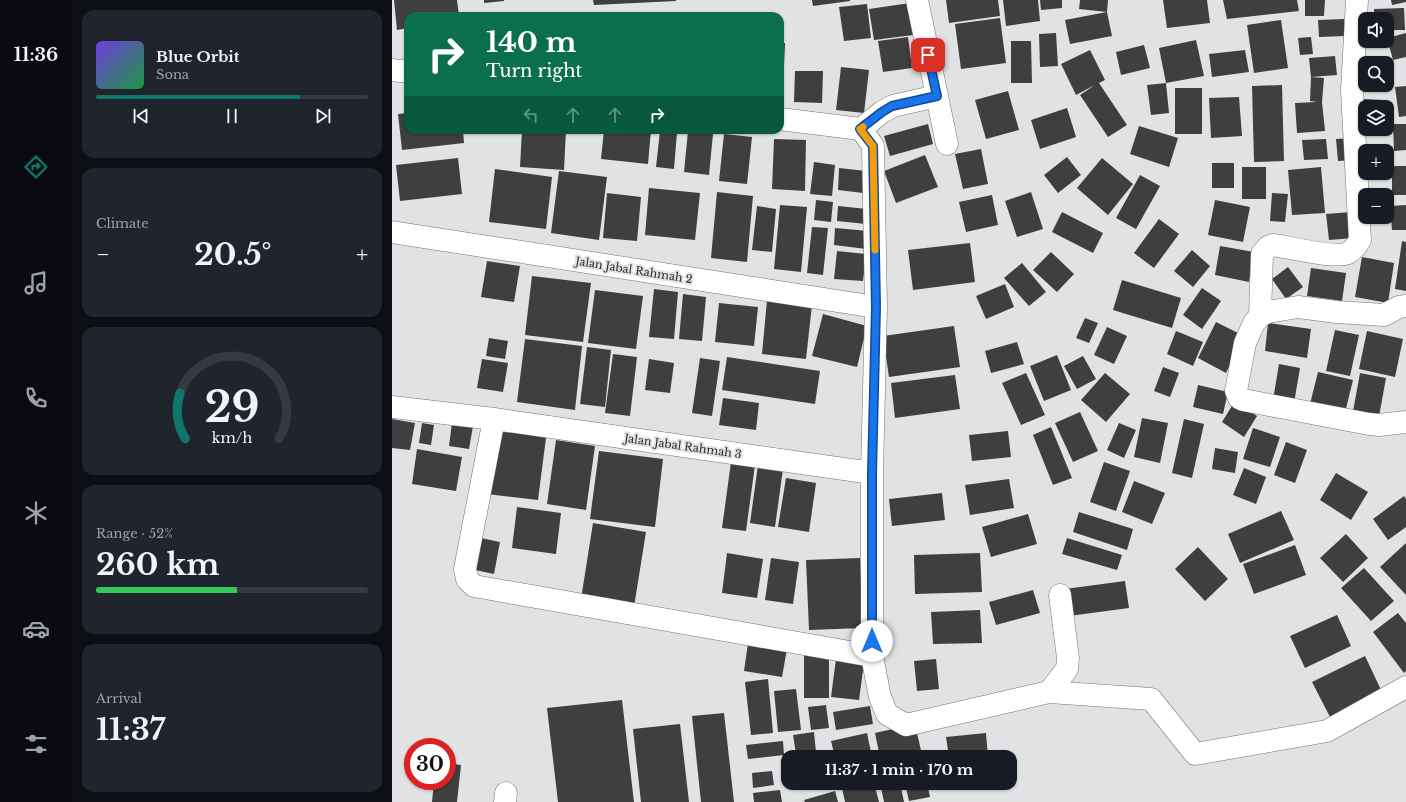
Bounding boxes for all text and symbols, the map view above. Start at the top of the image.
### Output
map controls [1358,12,1394,224]
button: sound [1358,12,1394,48]
text: 140 m [486,25,576,60]
icon: right [420,28,472,80]
pin [911,38,945,72]
text: 11:36 [14,44,58,66]
icon: arrive [917,44,939,66]
text: Blue Orbit [156,47,239,66]
button: search [1358,56,1394,92]
text: Turn right [486,60,582,82]
text: Sona [156,66,189,83]
button: layers [1358,100,1394,136]
icon: left [520,104,542,126]
icon: ahead [562,104,584,126]
icon: ahead [604,104,626,126]
icon: right [646,104,668,126]
icon: previous [130,105,152,127]
icon: pause [221,105,243,127]
icon: next [312,105,334,127]
button: + [1358,144,1394,180]
icon: directions [22,153,50,181]
button: − [1358,188,1394,224]
text: Climate [96,215,149,232]
text: 20.5° [194,236,272,273]
text: − [96,241,110,268]
text: + [356,241,368,268]
street label: Jalan Jabal Rahmah 2 [573,254,694,286]
icon: music [22,269,50,297]
text: 29 [204,382,260,433]
icon: phone [22,384,50,412]
text: km/h [212,429,252,447]
street label: Jalan Jabal Rahmah 3 [621,431,743,461]
icon: climate [22,499,50,527]
text: Range · 52% [96,525,173,542]
text: 260 km [96,546,219,583]
icon: car [22,615,50,643]
position arrow [851,620,893,662]
text: Arrival [96,690,142,707]
text: 11:37 [96,711,165,748]
icon: filters [22,730,50,758]
speed limit sign: 30 [404,738,456,790]
text: 11:37 · 1 min · 170 m [825,760,973,779]

